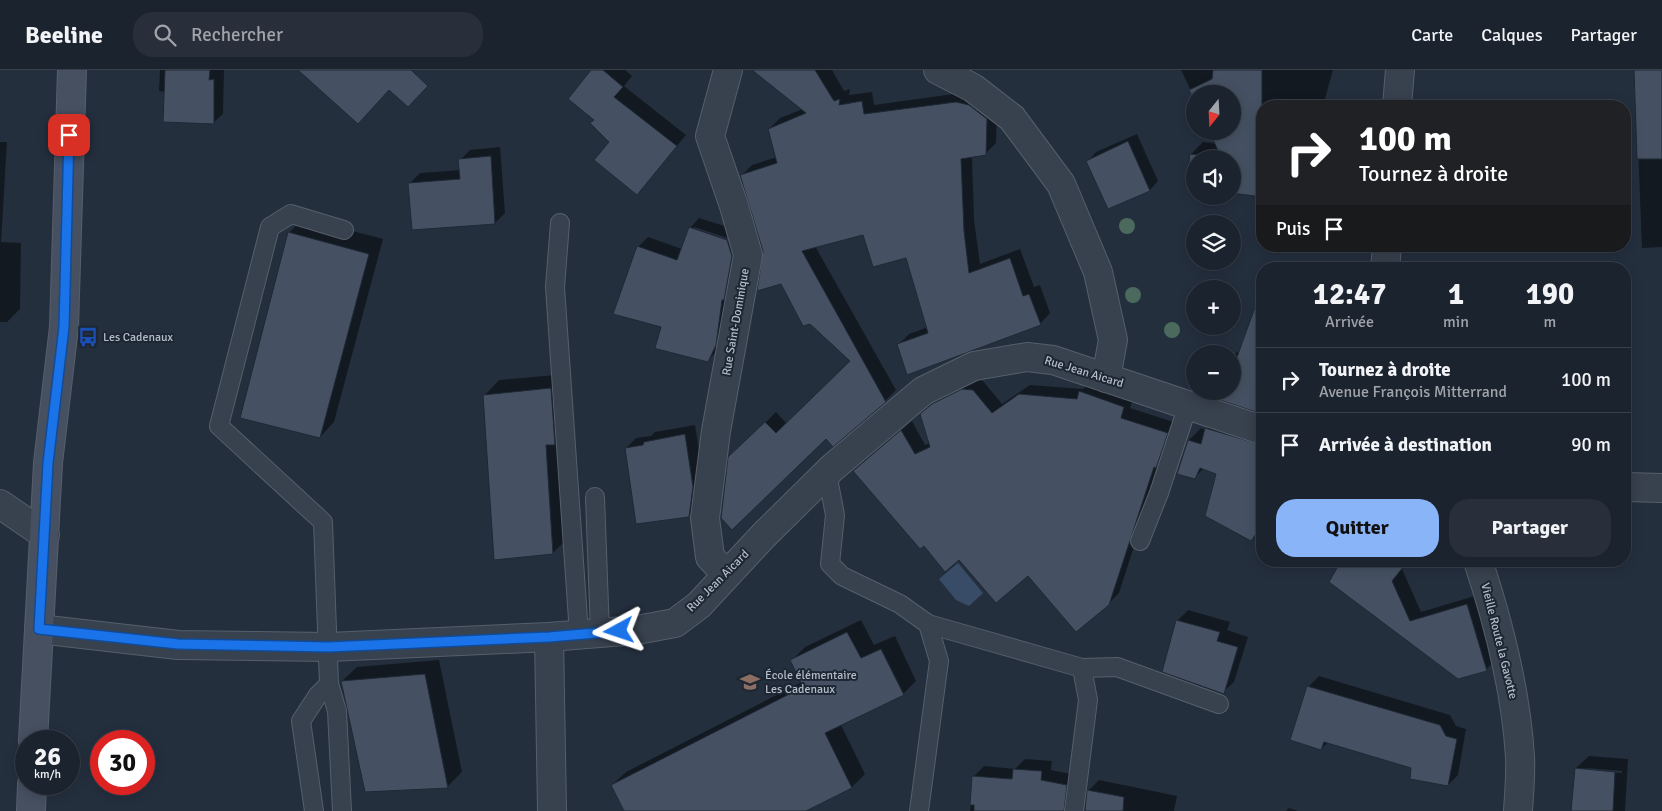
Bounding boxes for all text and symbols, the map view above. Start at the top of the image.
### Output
search box [133,12,483,57]
text: Beeline [25,20,103,50]
icon: search [151,21,179,49]
text: Rechercher [191,23,283,47]
text: Carte [1411,24,1453,46]
text: Calques [1481,24,1543,46]
text: Partager [1571,24,1637,46]
north arrow [1186,85,1241,140]
map controls [1186,85,1241,400]
pin [48,114,90,156]
text: 100 m [1359,117,1452,160]
icon: right [1276,120,1341,185]
icon: arrive [55,121,83,149]
button: sound [1186,150,1241,205]
text: Tournez à droite [1359,160,1508,187]
button: layers [1186,215,1241,270]
icon: arrive [1320,215,1348,243]
text: Puis [1276,217,1310,241]
street label: Rue Saint-Dominique [719,267,753,377]
text: 12:47 [1313,276,1386,313]
text: 1 [1448,276,1464,313]
text: 190 [1526,276,1574,313]
button: + [1186,280,1241,335]
text: Arrivée [1325,312,1374,332]
text: min [1443,312,1469,332]
text: m [1544,312,1556,332]
bus stop icon: Les Cadenaux [77,326,99,348]
place label: Les Cadenaux [103,330,174,345]
button: − [1186,345,1241,400]
street label: Rue Jean Aicard [1043,353,1125,391]
text: Tournez à droite [1319,358,1451,382]
icon: right [1276,366,1304,394]
text: 100 m [1561,368,1611,392]
text: Avenue François Mitterrand [1319,382,1507,402]
icon: arrive [1276,431,1304,459]
text: Arrivée à destination [1319,433,1492,457]
text: 90 m [1571,433,1611,457]
button: Quitter [1276,499,1439,557]
button: Partager [1449,499,1611,557]
street label: Rue Jean Aicard [684,547,752,615]
street label: Vieille Route la Gavotte [1477,581,1521,701]
position arrow [592,604,644,656]
place label: École élémentaire Les Cadenaux [765,668,857,697]
school or university icon: École élémentaire Les Cadenaux [739,671,761,693]
speed limit sign: 30 [90,730,155,795]
text: 26 [34,741,61,772]
text: km/h [34,767,61,782]

